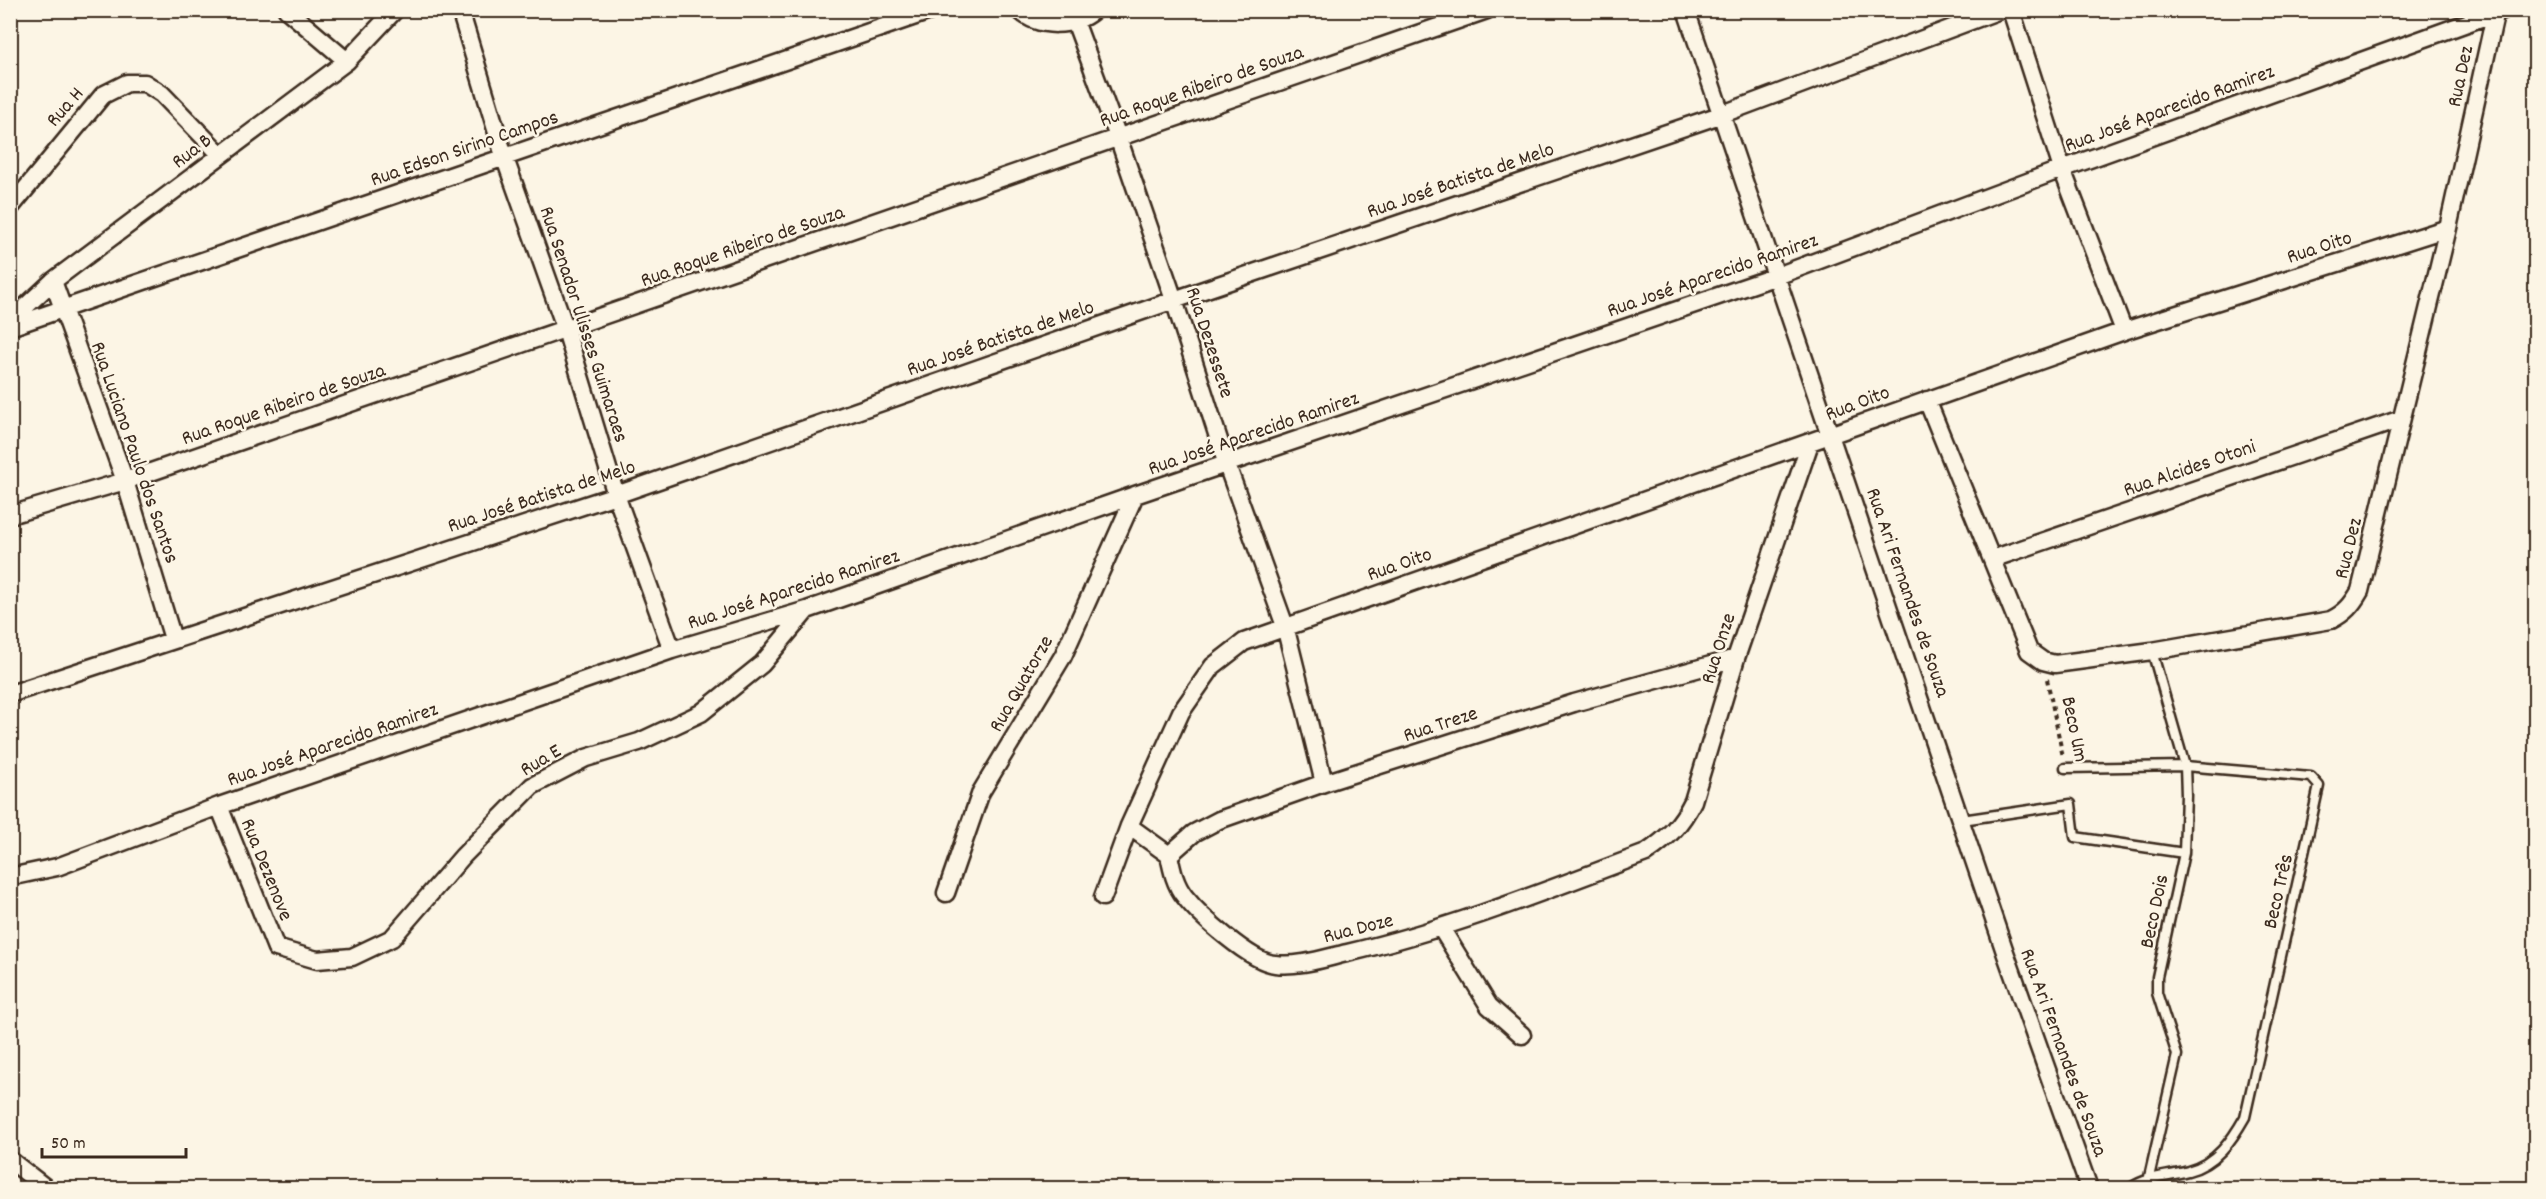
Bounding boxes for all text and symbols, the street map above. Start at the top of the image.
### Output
street label: Rua Roque Ribeiro de Souza [1096,39,1309,137]
street label: Rua Dez [2441,43,2483,110]
street label: Rua José Aparecido Ramirez [2061,58,2279,162]
street label: Rua H [40,81,92,135]
street label: Rua Edson Sirino Campos [367,104,563,196]
street label: Rua B [166,127,219,178]
street label: Rua José Batista de Melo [1363,136,1559,228]
street label: Rua Roque Ribeiro de Souza [637,199,850,297]
street label: Rua Senador Ulisses Guimaraes [530,203,635,447]
street label: Rua Oito [2283,224,2356,273]
street label: Rua José Aparecido Ramirez [1603,227,1822,327]
street label: Rua Dezessete [1176,284,1240,402]
street label: Rua José Batista de Melo [903,294,1099,386]
street label: Rua Luciano Paulo dos Santos [81,338,185,568]
street label: Rua Roque Ribeiro de Souza [178,357,391,455]
street label: Rua Oito [1821,379,1895,431]
street label: Rua José Aparecido Ramirez [1144,385,1363,485]
street label: Rua Alcides Otoni [2120,433,2260,507]
street label: Rua José Batista de Melo [444,453,640,542]
street label: Rua Ari Fernandes de Souza [1856,484,1956,703]
street label: Rua Dez [2328,515,2372,582]
street label: Rua Oito [1363,541,1437,591]
street label: Rua José Aparecido Ramirez [684,542,904,639]
street label: Rua Onze [1694,610,1745,688]
street label: Rua Quatorze [983,631,1062,738]
street label: Beco Um [2051,694,2095,765]
street label: Rua José Aparecido Ramirez [223,696,442,796]
street label: Rua Treze [1400,700,1482,752]
street label: Rua E [515,737,568,786]
street label: Rua Dezenove [231,814,299,926]
street label: Beco Três [2257,851,2303,932]
street label: Beco Dois [2134,872,2178,951]
street label: Rua Doze [1320,907,1397,953]
street label: Rua Ari Fernandes de Souza [2011,945,2114,1162]
scale bar [42,1121,186,1159]
text: 50 m [51,1132,86,1157]

